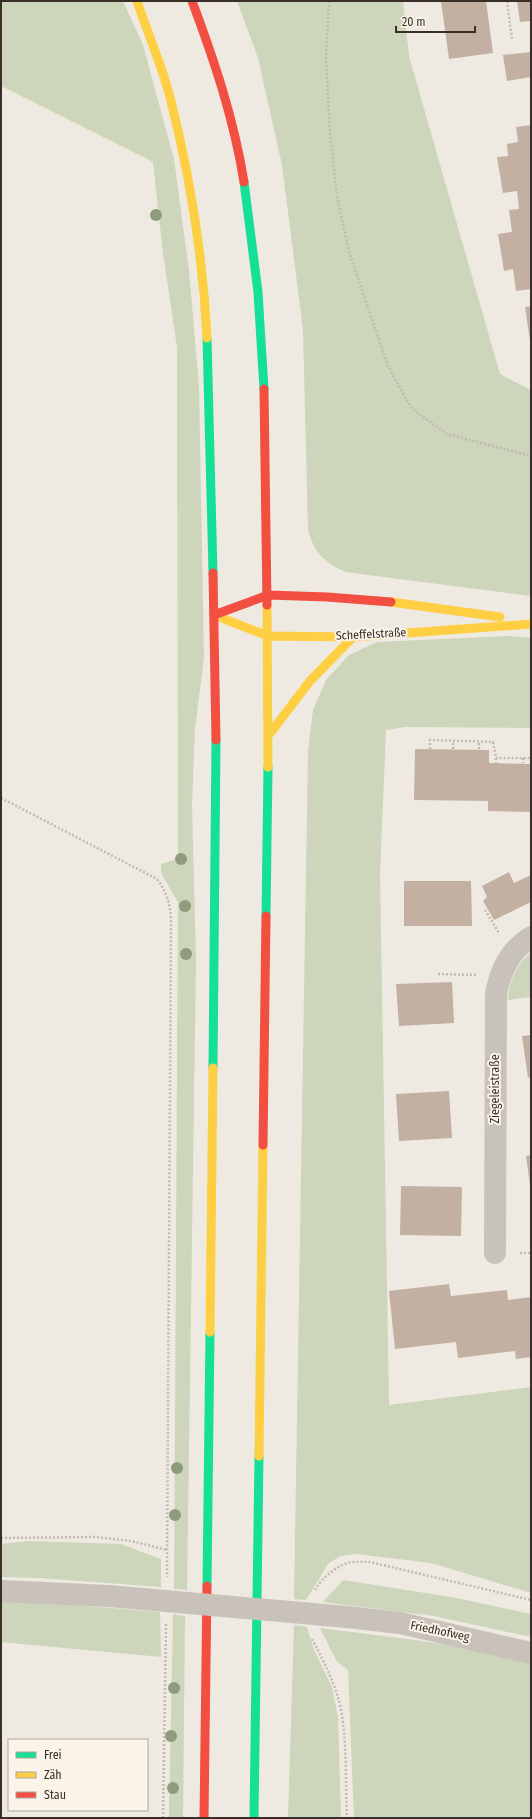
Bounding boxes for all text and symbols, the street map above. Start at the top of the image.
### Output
scale bar [396,8,475,34]
text: 20 m [402,15,426,29]
street label: Scheffelstraße [335,625,407,643]
street label: Ziegeleistraße [488,1054,502,1124]
street label: Friedhofweg [409,1618,471,1644]
legend [8,1739,148,1811]
text: Frei [44,1748,62,1762]
text: Zäh [44,1768,62,1782]
text: Stau [44,1788,66,1802]

